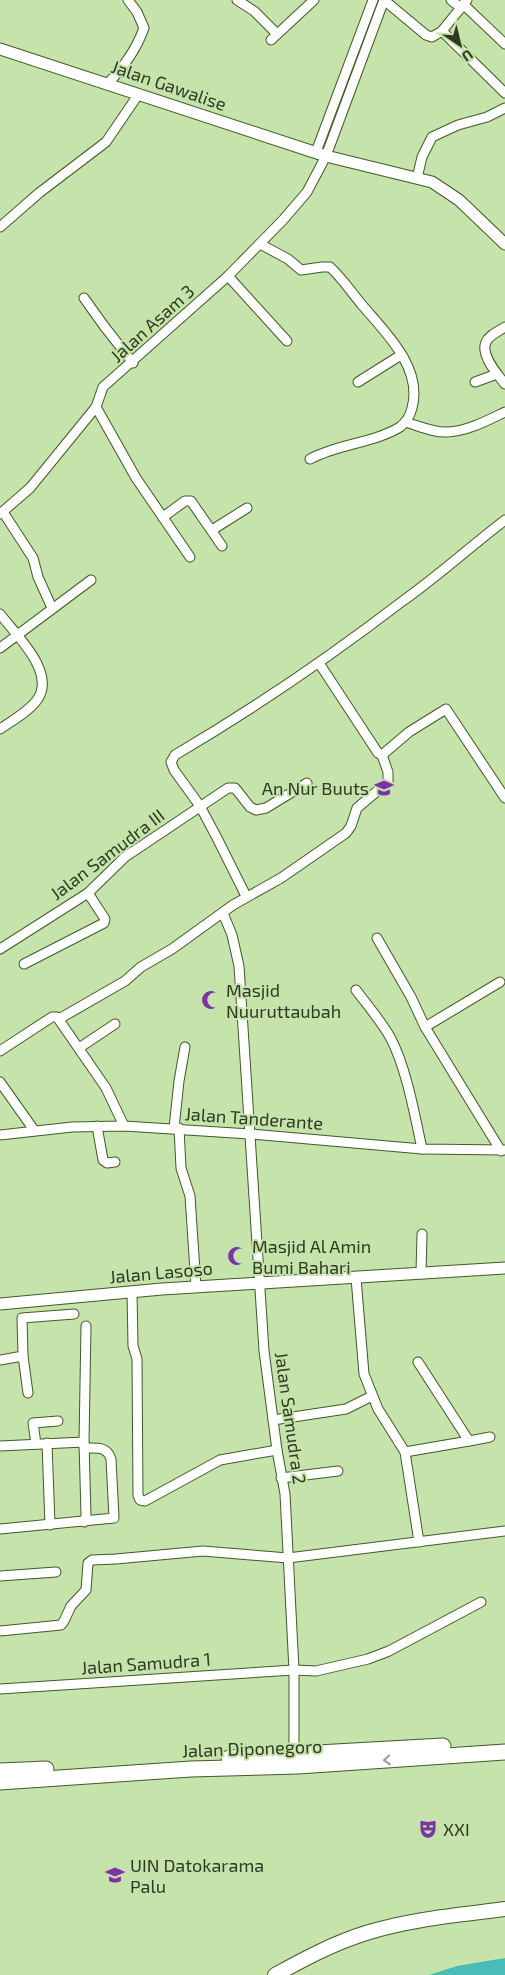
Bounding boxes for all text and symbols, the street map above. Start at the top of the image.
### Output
north arrow [435,20,485,70]
text: U [459,46,477,66]
street label: Jalan Gawalise [109,55,229,115]
street label: Jalan Asam 3 [106,280,198,366]
place label: An Nur Buuts [262,777,369,799]
school or university icon: An Nur Buuts [373,777,395,799]
street label: Jalan Samudra III [46,804,168,904]
place label: Masjid Nuuruttaubah [226,979,341,1022]
mosque icon: Masjid Nuuruttaubah [200,989,222,1011]
street label: Jalan Tanderante [184,1102,324,1134]
place label: Masjid Al Amin Bumi Bahari [252,1235,371,1278]
mosque icon: Masjid Al Amin Bumi Bahari [226,1245,248,1267]
street label: Jalan Lasoso [108,1257,214,1287]
street label: Jalan Samudra 2 [271,1350,311,1486]
street label: Jalan Samudra 1 [80,1647,212,1679]
street label: Jalan Diponegoro [182,1735,322,1761]
one-way arrow [382,1755,390,1766]
theatre icon: XXI [417,1818,439,1840]
place label: XXI [443,1818,470,1840]
place label: UIN Datokarama Palu [130,1854,264,1897]
school or university icon: UIN Datokarama Palu [104,1864,126,1886]

